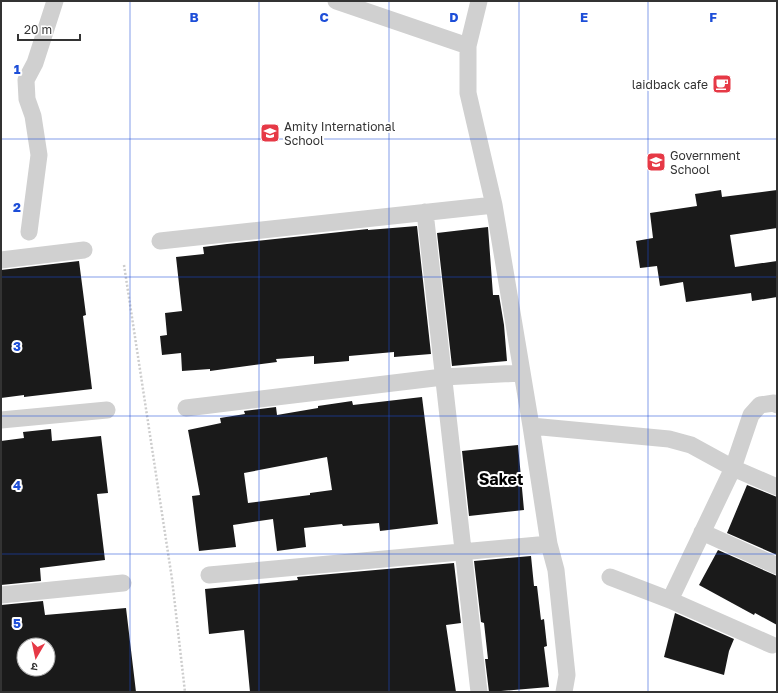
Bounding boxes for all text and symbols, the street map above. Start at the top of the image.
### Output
text: B [189,9,199,25]
text: C [319,9,329,25]
text: D [449,9,459,25]
text: E [580,9,588,25]
text: F [709,9,717,25]
scale bar [18,16,80,42]
text: 20 m [24,22,52,37]
text: 1 [14,61,21,77]
cafe icon: laidback cafe [711,73,733,95]
place label: laidback cafe [632,77,708,92]
place label: Amity International School [284,119,396,148]
school or university icon: Amity International School [259,122,281,144]
place label: Government School [670,148,741,177]
school or university icon: Government School [645,151,667,173]
text: 2 [13,199,21,215]
text: 3 [13,338,21,354]
district label: Saket [479,469,523,489]
text: 4 [13,477,21,493]
text: 5 [13,615,21,631]
north arrow [16,637,56,677]
text: उ [30,660,39,674]

